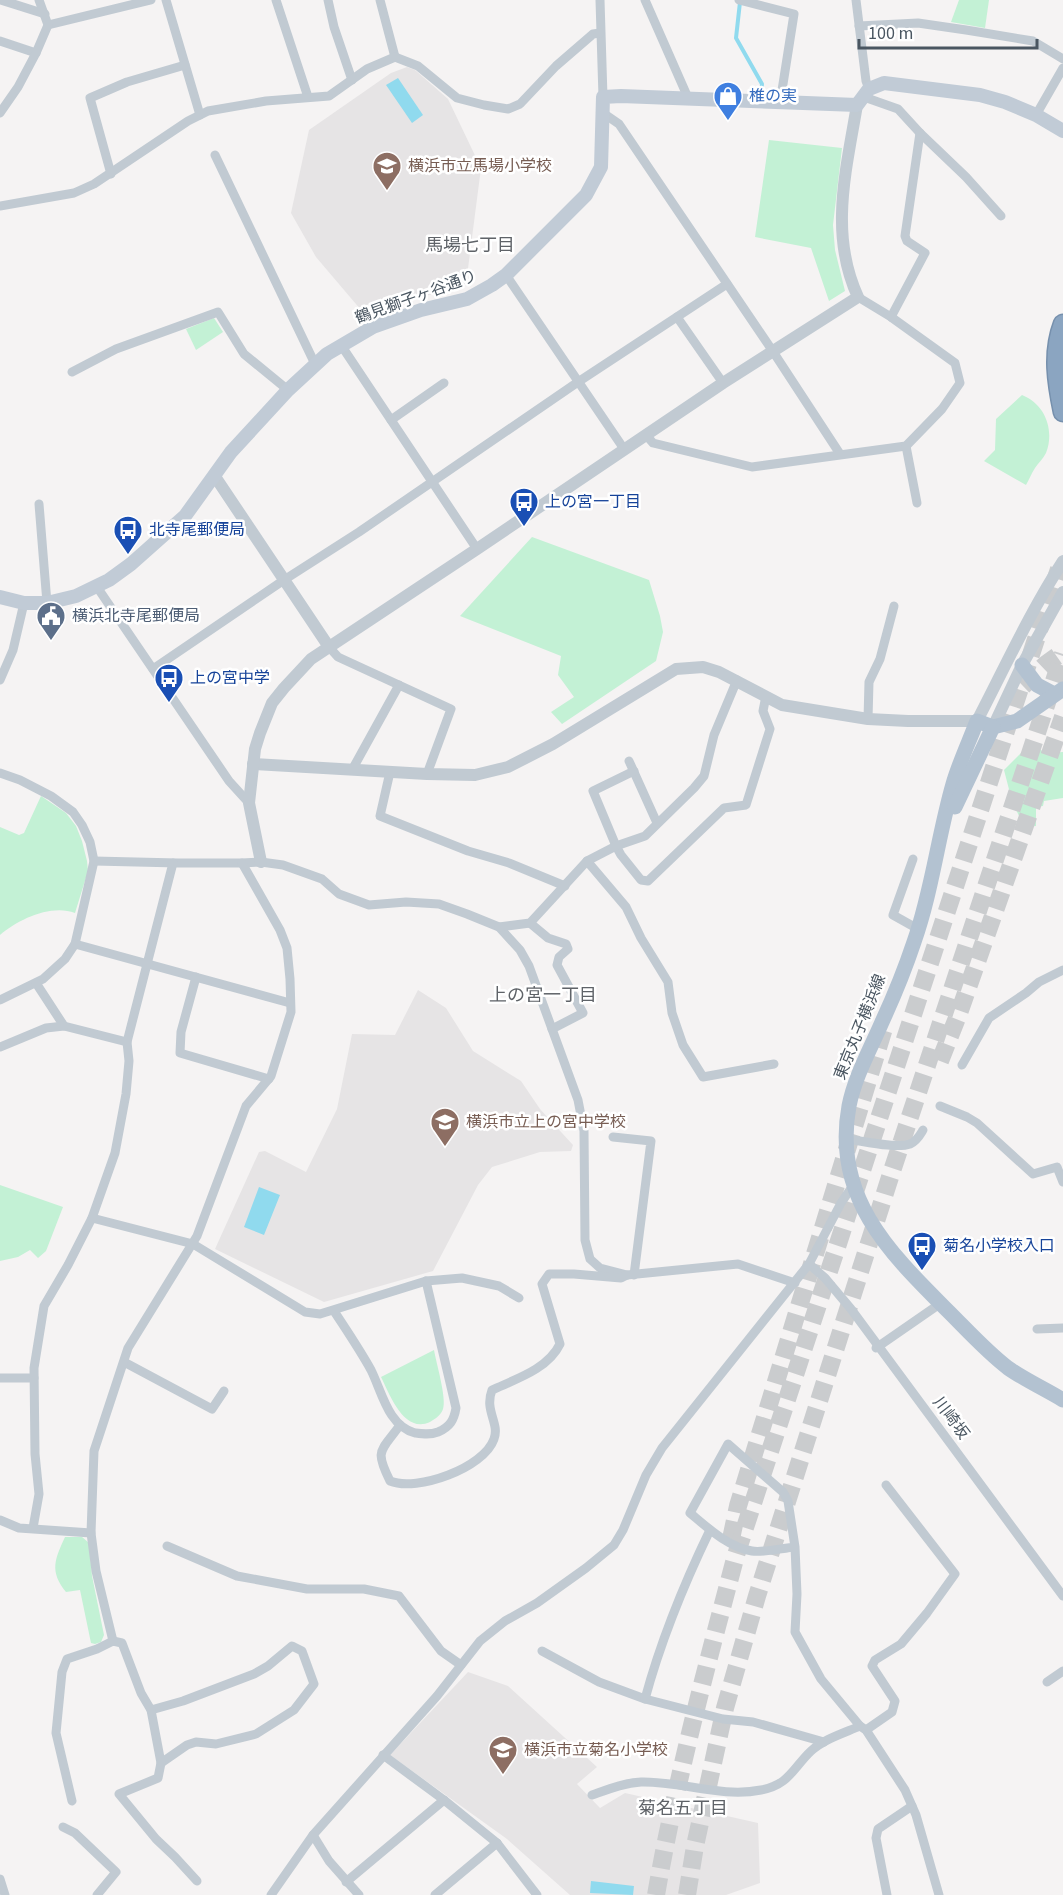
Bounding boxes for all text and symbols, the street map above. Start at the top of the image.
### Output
scale bar [859,12,1038,50]
text: 100 m [868,21,913,46]
shop icon: 椎の実 [712,80,744,122]
place label: 椎の実 [749,85,797,107]
school or university icon: 横浜市立馬場小学校 [371,150,403,192]
place label: 横浜市立馬場小学校 [408,155,552,177]
district label: 馬場七丁目 [425,233,515,258]
street label: 鶴見獅子ヶ谷通り [352,265,480,329]
bus stop icon: 上の宮一丁目 [508,486,540,528]
place label: 上の宮一丁目 [545,491,641,513]
bus stop icon: 北寺尾郵便局 [112,514,144,556]
place label: 北寺尾郵便局 [149,519,245,541]
public building icon: 横浜北寺尾郵便局 [35,600,67,642]
place label: 横浜北寺尾郵便局 [72,605,200,627]
bus stop icon: 上の宮中学 [153,662,185,704]
place label: 上の宮中学 [190,667,270,689]
street label: 東京丸子横浜線 [829,971,891,1083]
district label: 上の宮一丁目 [489,983,597,1008]
school or university icon: 横浜市立上の宮中学校 [429,1106,461,1148]
place label: 横浜市立上の宮中学校 [466,1111,626,1133]
bus stop icon: 菊名小学校入口 [906,1230,938,1272]
place label: 菊名小学校入口 [943,1235,1055,1257]
street label: 川崎坂 [928,1392,974,1444]
school or university icon: 横浜市立菊名小学校 [487,1734,519,1776]
place label: 横浜市立菊名小学校 [524,1739,668,1761]
district label: 菊名五丁目 [638,1796,728,1821]

